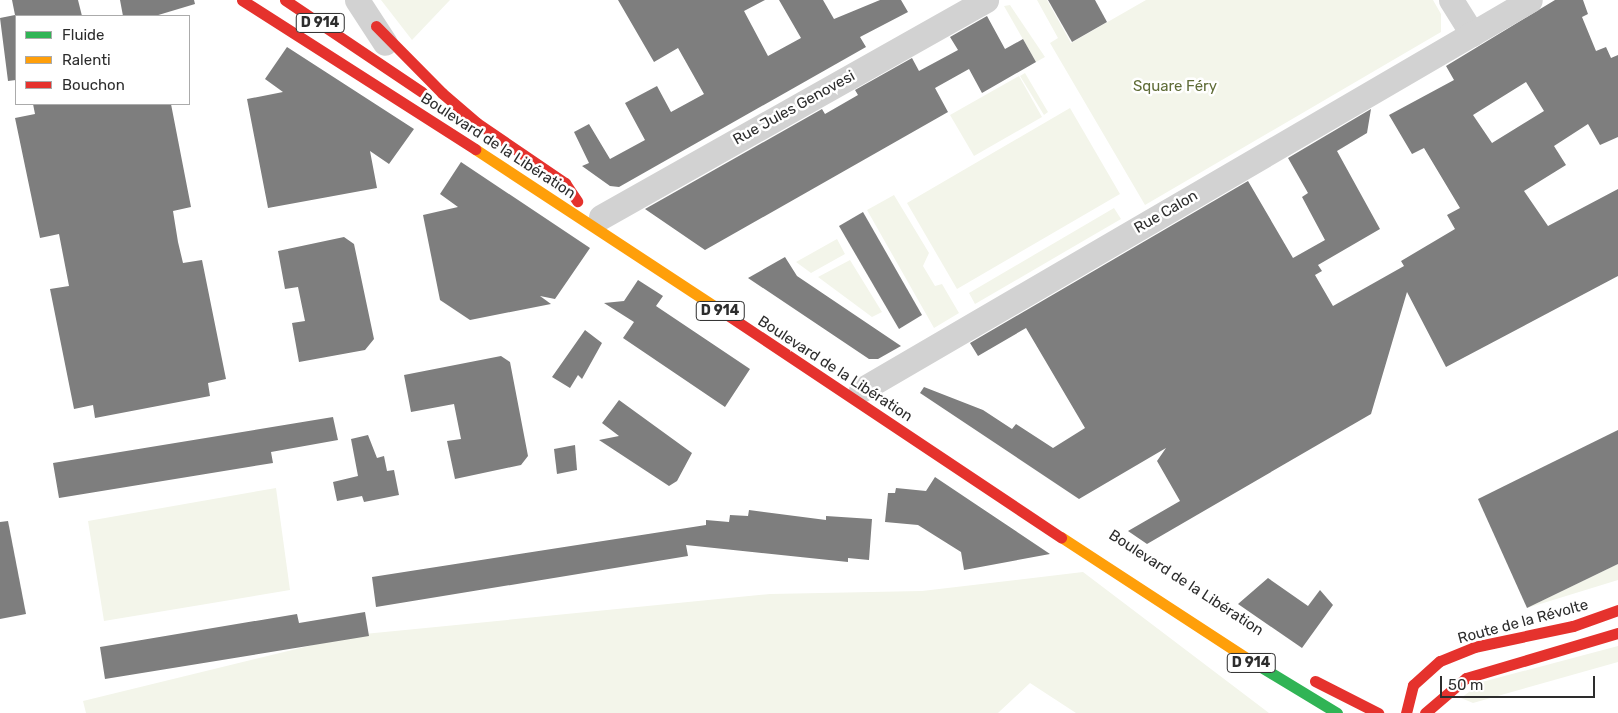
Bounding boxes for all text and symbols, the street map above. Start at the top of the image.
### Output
road number: D 914 [295,12,345,34]
legend [15,15,190,105]
text: Fluide [62,26,104,44]
text: Ralenti [62,51,111,69]
street label: Rue Jules Genovesi [730,67,858,149]
text: Bouchon [62,76,125,94]
park label: Square Féry [1133,78,1217,96]
street label: Boulevard de la Libération [417,89,579,203]
street label: Rue Calon [1131,187,1201,237]
road number: D 914 [695,300,745,322]
street label: Boulevard de la Libération [754,312,916,426]
street label: Boulevard de la Libération [1105,526,1267,640]
street label: Route de la Révolte [1456,596,1590,648]
road number: D 914 [1226,651,1276,674]
scale bar [1443,666,1598,698]
text: 50 m [1448,676,1483,694]

